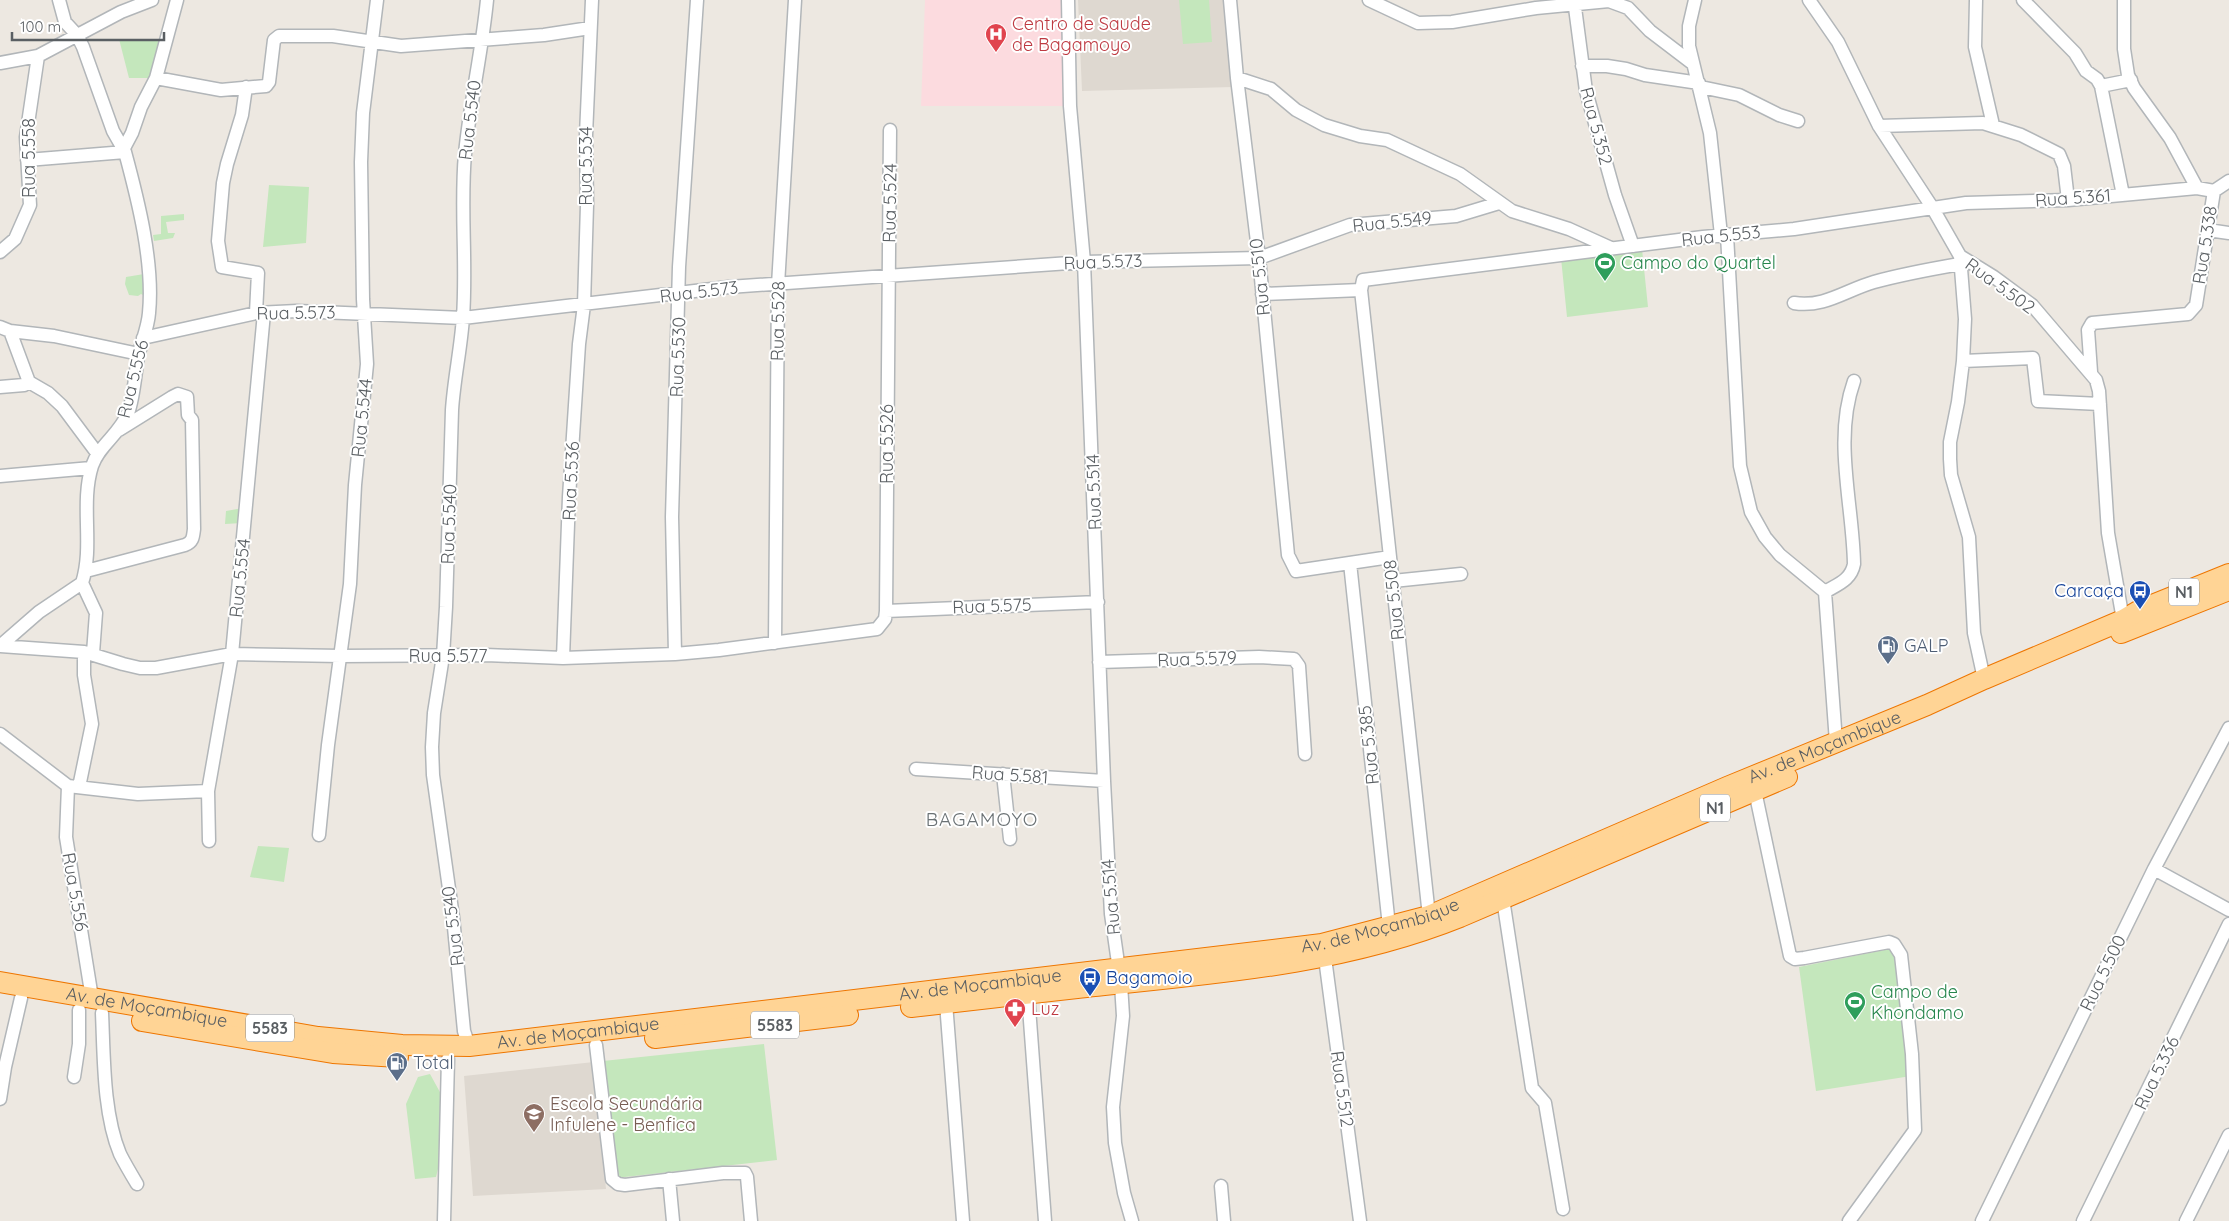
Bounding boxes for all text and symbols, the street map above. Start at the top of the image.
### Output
scale bar [12,10,165,42]
place label: Centro de Saude de Bagamoyo [1012,12,1151,56]
text: 100 m [20,17,61,36]
hospital icon: Centro de Saude de Bagamoyo [984,22,1008,53]
street label: Rua 5.540 [453,79,486,161]
street label: Rua 5.352 [1575,84,1618,167]
street label: Rua 5.558 [17,118,40,198]
street label: Rua 5.534 [574,126,597,206]
street label: Rua 5.524 [877,163,902,243]
street label: Rua 5.361 [2034,183,2112,212]
street label: Rua 5.338 [2187,204,2222,286]
street label: Rua 5.549 [1351,206,1433,237]
street label: Rua 5.553 [1680,220,1762,251]
street label: Rua 5.510 [1244,237,1275,317]
street label: Rua 5.573 [1063,249,1143,274]
sports icon: Campo do Quartel [1593,251,1617,282]
place label: Campo do Quartel [1621,251,1776,274]
street label: Rua 5.502 [1961,252,2040,319]
street label: Rua 5.573 [658,275,740,308]
street label: Rua 5.528 [765,281,790,361]
street label: Rua 5.573 [256,300,336,325]
street label: Rua 5.530 [665,316,690,398]
street label: Rua 5.556 [112,337,153,420]
street label: Rua 5.544 [346,377,377,459]
street label: Rua 5.526 [875,404,898,484]
street label: Rua 5.536 [557,440,584,521]
street label: Rua 5.514 [1081,454,1106,531]
street label: Rua 5.540 [436,483,461,565]
street label: Rua 5.554 [224,537,255,619]
street label: Rua 5.508 [1378,559,1409,641]
road number: N1 [2169,578,2199,606]
place label: Carcaça [2054,579,2124,602]
bus stop icon: Carcaça [2128,579,2152,610]
street label: Rua 5.575 [952,593,1032,618]
fuel station icon: GALP [1876,634,1900,665]
place label: GALP [1904,634,1948,657]
street label: Rua 5.577 [409,644,487,667]
street label: Rua 5.579 [1157,646,1237,671]
street label: Rua 5.385 [1353,704,1384,786]
street label: Av. de Moçambique [1744,705,1904,788]
street label: Rua 5.581 [971,760,1049,789]
road number: N1 [1700,794,1730,821]
district label: BAGAMOYO [926,807,1038,831]
street label: Rua 5.556 [57,851,94,934]
street label: Rua 5.514 [1096,858,1125,936]
street label: Rua 5.540 [436,885,469,967]
street label: Av. de Moçambique [1300,892,1463,957]
street label: Rua 5.500 [2074,931,2131,1015]
street label: Av. de Moçambique [898,963,1063,1005]
bus stop icon: Bagamoio [1078,966,1102,997]
place label: Bagamoio [1106,966,1193,989]
place label: Campo de Khondamo [1871,980,1964,1024]
street label: Av. de Moçambique [64,982,229,1032]
sports icon: Campo de Khondamo [1843,990,1867,1021]
pharmacy icon: Luz [1003,997,1027,1028]
place label: Luz [1031,997,1059,1020]
street label: Av. de Moçambique [496,1011,661,1054]
road number: 5583 [751,1012,799,1038]
road number: 5583 [246,1014,294,1042]
street label: Rua 5.336 [2129,1032,2184,1113]
street label: Rua 5.512 [1326,1049,1359,1129]
fuel station icon: Total [385,1051,409,1082]
place label: Total [413,1051,454,1074]
place label: Escola Secundária Infulene - Benfica [550,1092,703,1136]
school or university icon: Escola Secundária Infulene - Benfica [522,1102,546,1133]

